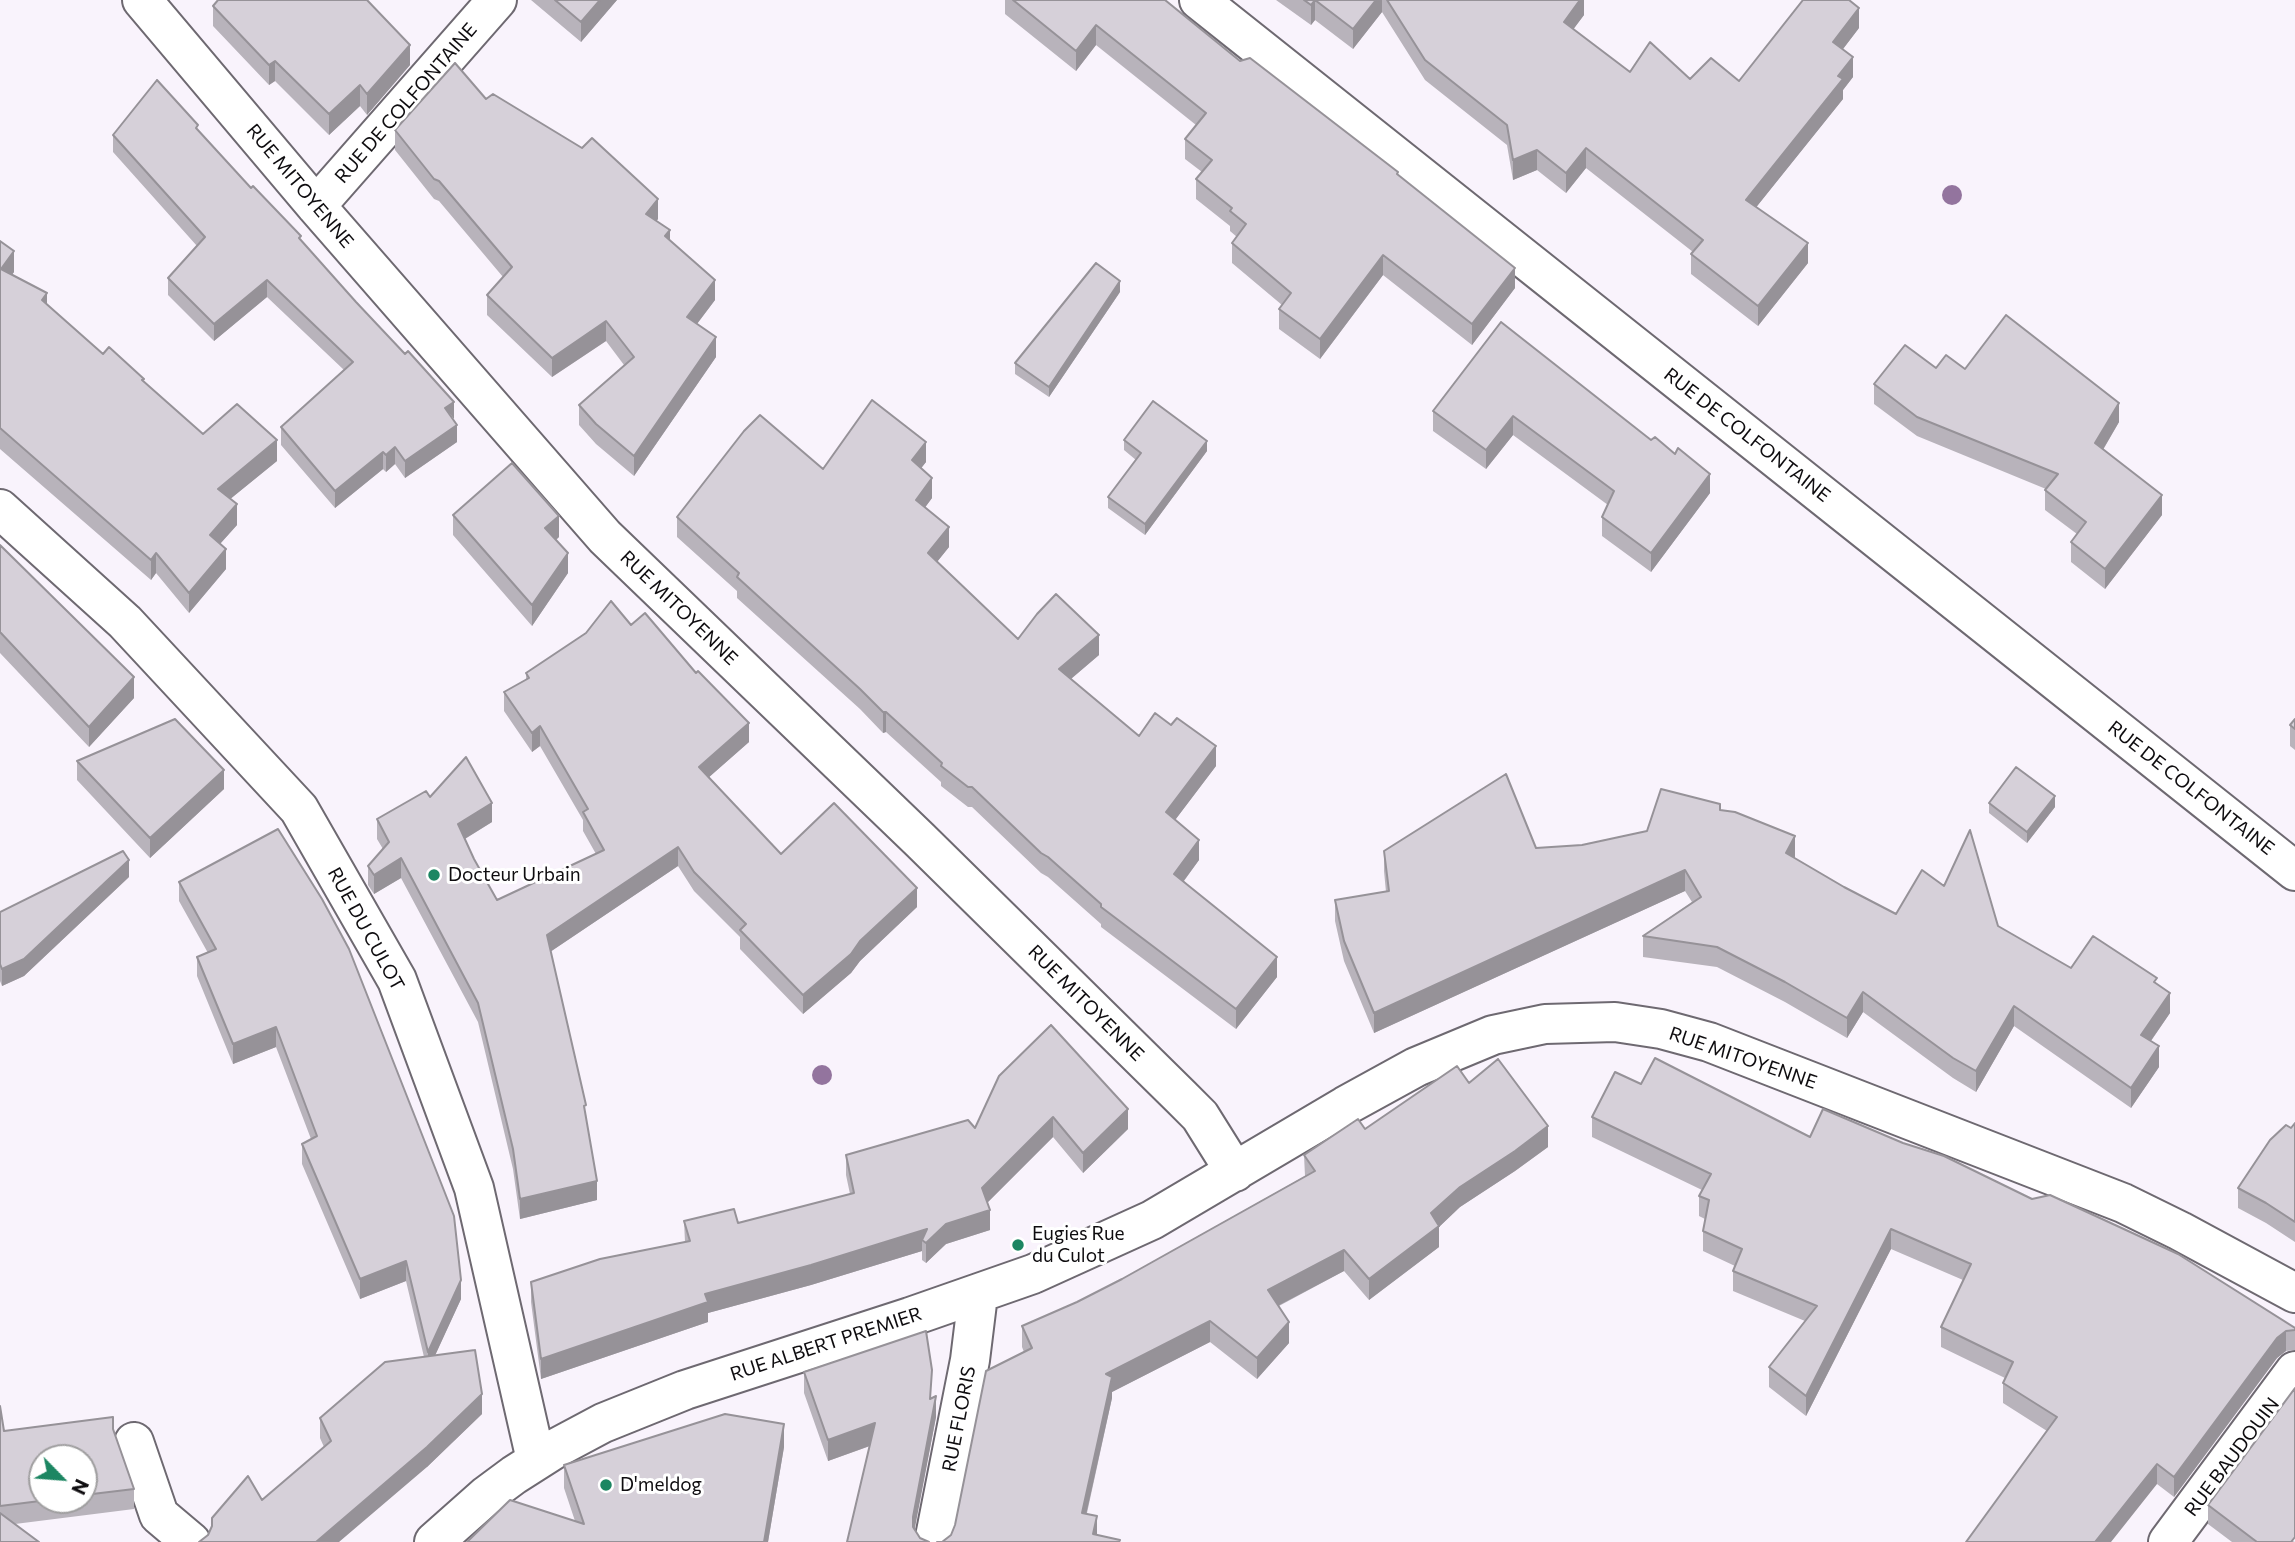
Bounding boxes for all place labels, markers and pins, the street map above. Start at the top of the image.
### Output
place label: Docteur Urbain [448,864,581,886]
marker: Docteur Urbain [426,867,442,883]
place label: Eugies Rue du Culot [1032,1223,1125,1267]
marker: Eugies Rue du Culot [1010,1237,1026,1253]
place label: D'meldog [620,1474,702,1496]
marker: D'meldog [598,1477,614,1493]

